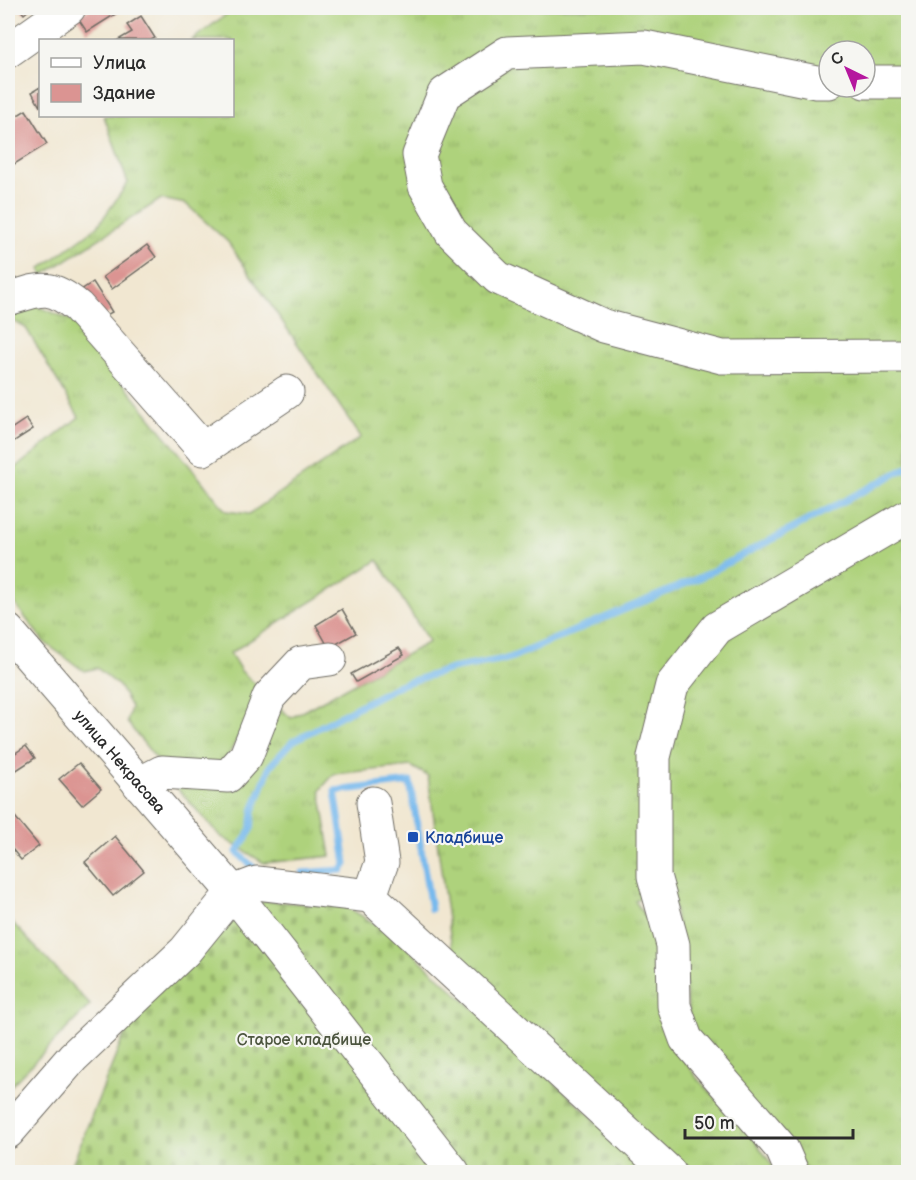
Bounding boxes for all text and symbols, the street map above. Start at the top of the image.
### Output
legend [39,39,234,117]
north arrow [817,39,877,99]
text: С [827,48,848,70]
text: Улица [93,53,147,74]
text: Здание [93,83,155,104]
street label: улица Некрасова [69,707,169,818]
place label: Кладбище [425,829,503,848]
marker: Кладбище [406,830,420,844]
park label: Старое кладбище [237,1031,371,1050]
scale bar [685,1102,853,1140]
text: 50 m [694,1113,735,1134]

